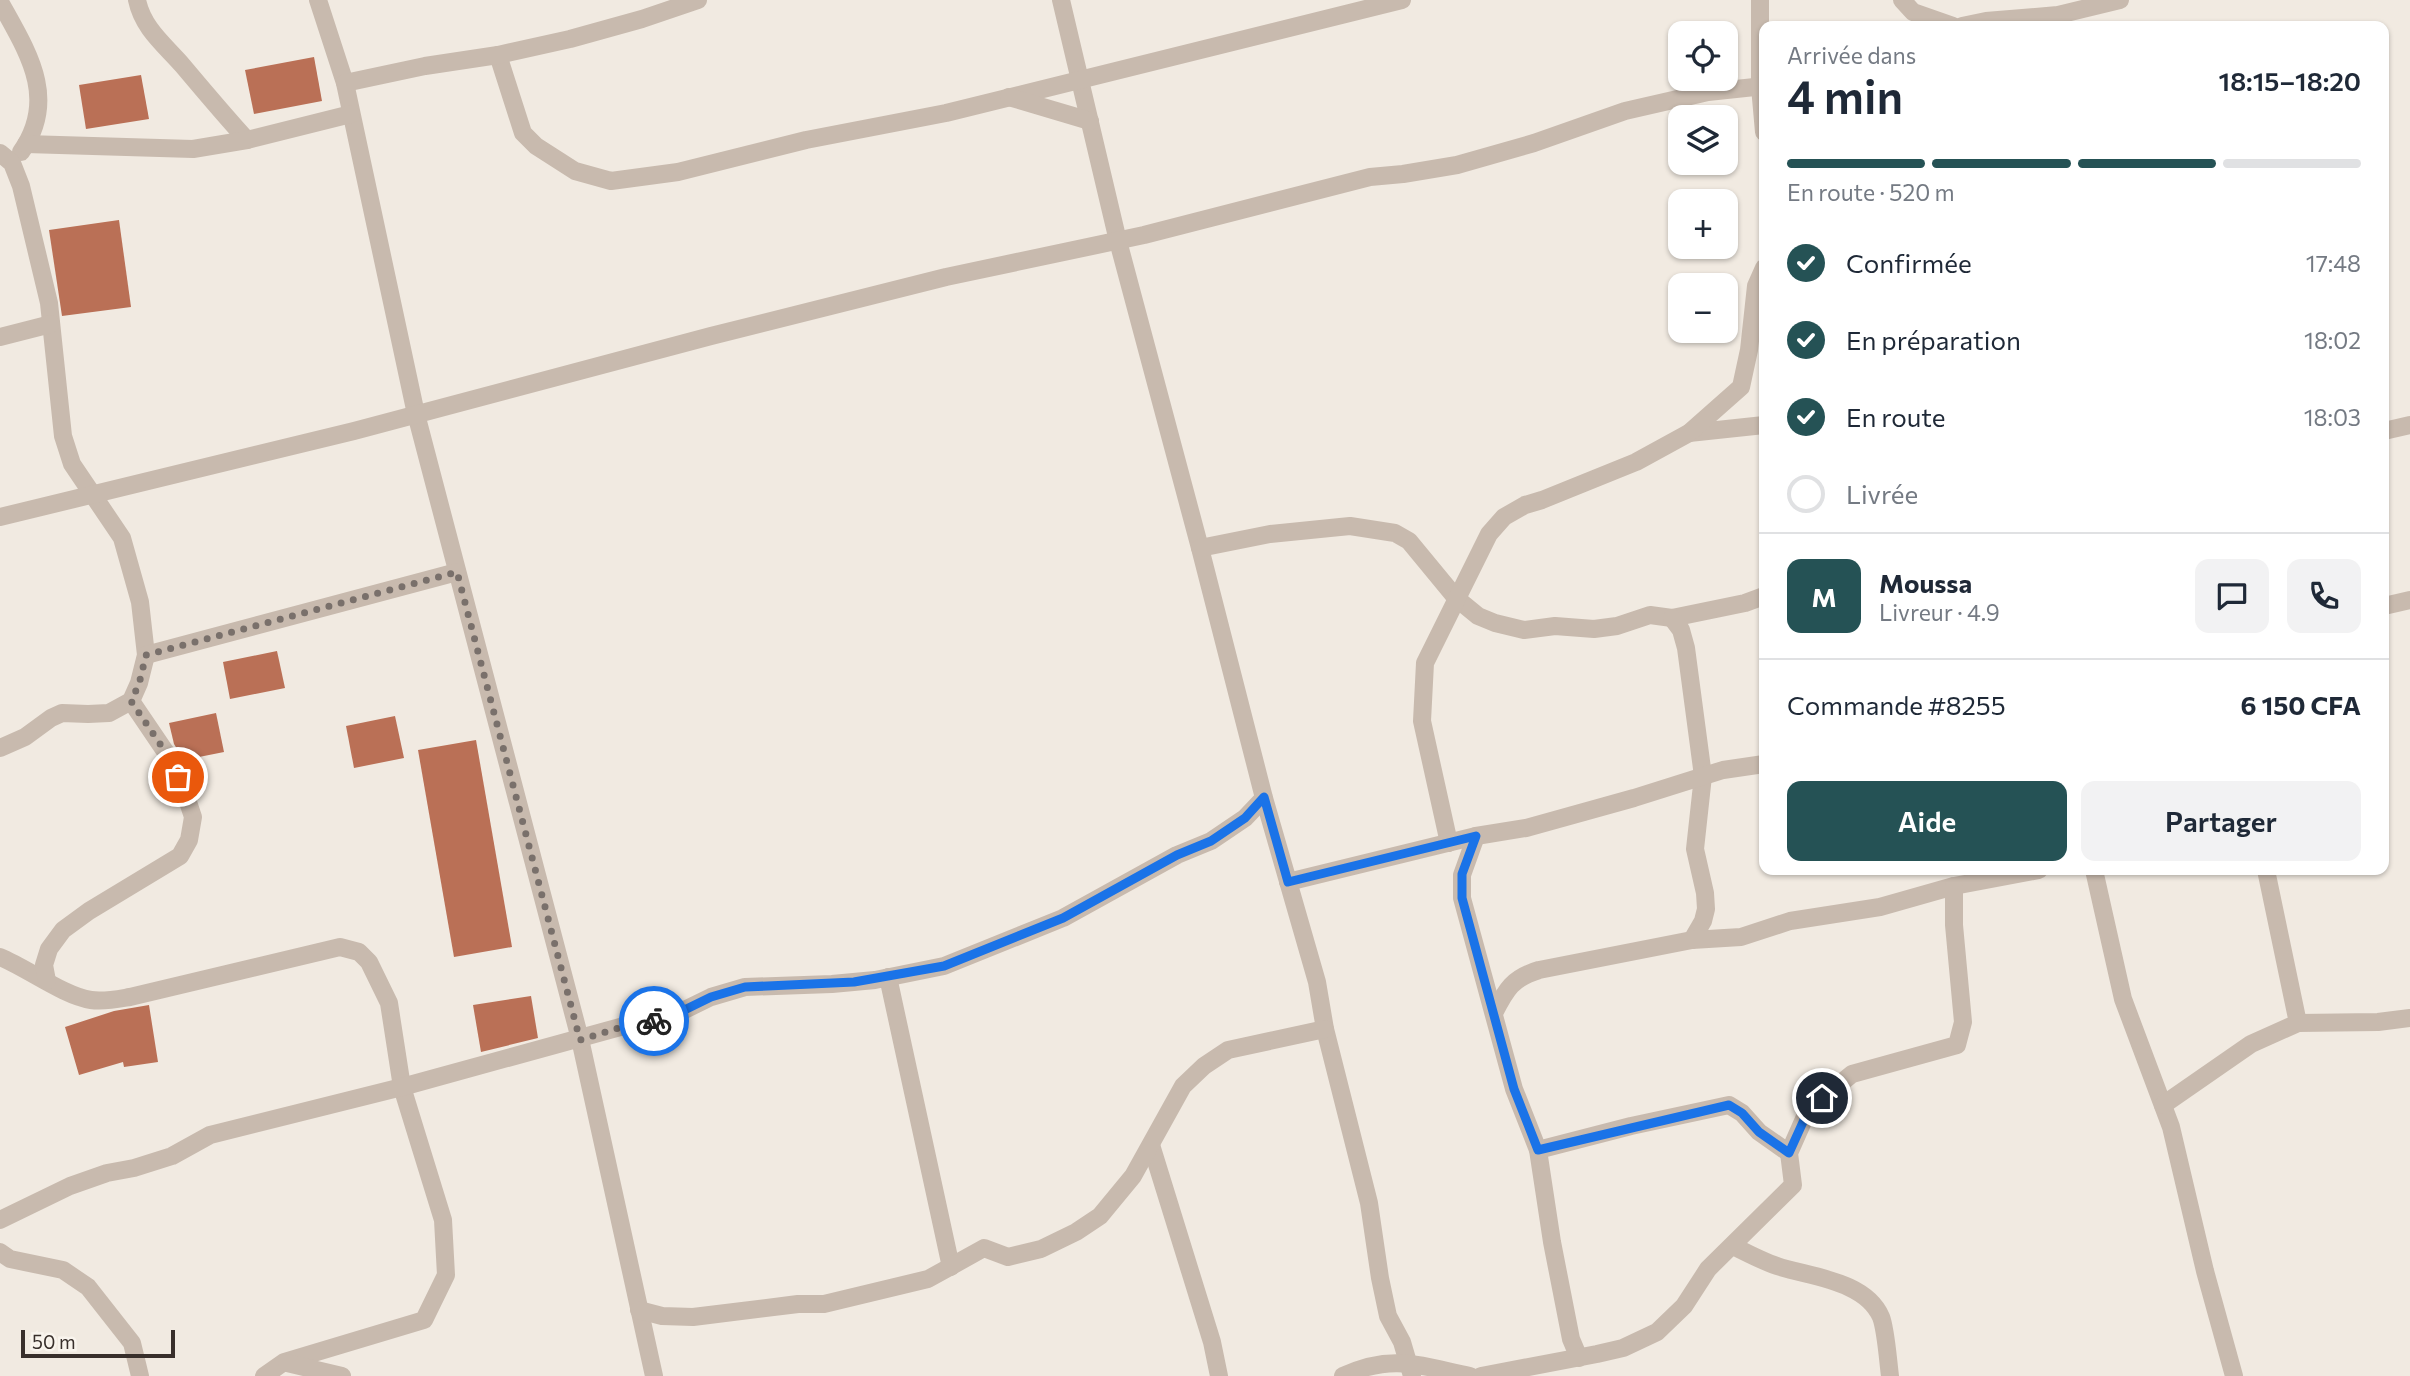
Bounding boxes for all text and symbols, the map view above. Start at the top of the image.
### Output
map controls [1668,21,1738,343]
button: locate [1668,21,1738,91]
text: Arrivée dans [1787,41,1916,69]
text: 18:15–18:20 [2219,65,2361,96]
text: 4 min [1787,67,1903,123]
button: layers [1668,105,1738,175]
text: En route · 520 m [1787,178,1955,206]
button: + [1668,189,1738,259]
icon: check [1787,244,1825,282]
text: Confirmée [1846,247,1972,278]
text: 17:48 [2306,249,2361,277]
button: − [1668,273,1738,343]
icon: check [1787,321,1825,359]
text: En préparation [1846,324,2021,355]
text: 18:02 [2304,326,2361,354]
icon: check [1787,398,1825,436]
text: En route [1846,401,1946,432]
text: 18:03 [2304,403,2361,431]
text: Livrée [1846,478,1918,509]
button: chat [2195,559,2269,633]
button: phone [2287,559,2361,633]
text: Moussa [1879,567,1972,598]
text: M [1811,581,1837,612]
text: Livreur · 4.9 [1879,598,2000,626]
text: Commande #8255 [1787,689,2006,720]
text: 6 150 CFA [2240,689,2361,720]
pin [148,747,208,807]
icon: bag [159,758,197,796]
button: Aide [1787,781,2067,861]
button: Partager [2081,781,2361,861]
courier [619,986,689,1056]
icon: bike [635,1002,673,1040]
pin [1792,1068,1852,1128]
icon: home [1803,1079,1841,1117]
scale bar [21,1327,175,1359]
text: 50 m [32,1330,76,1353]

